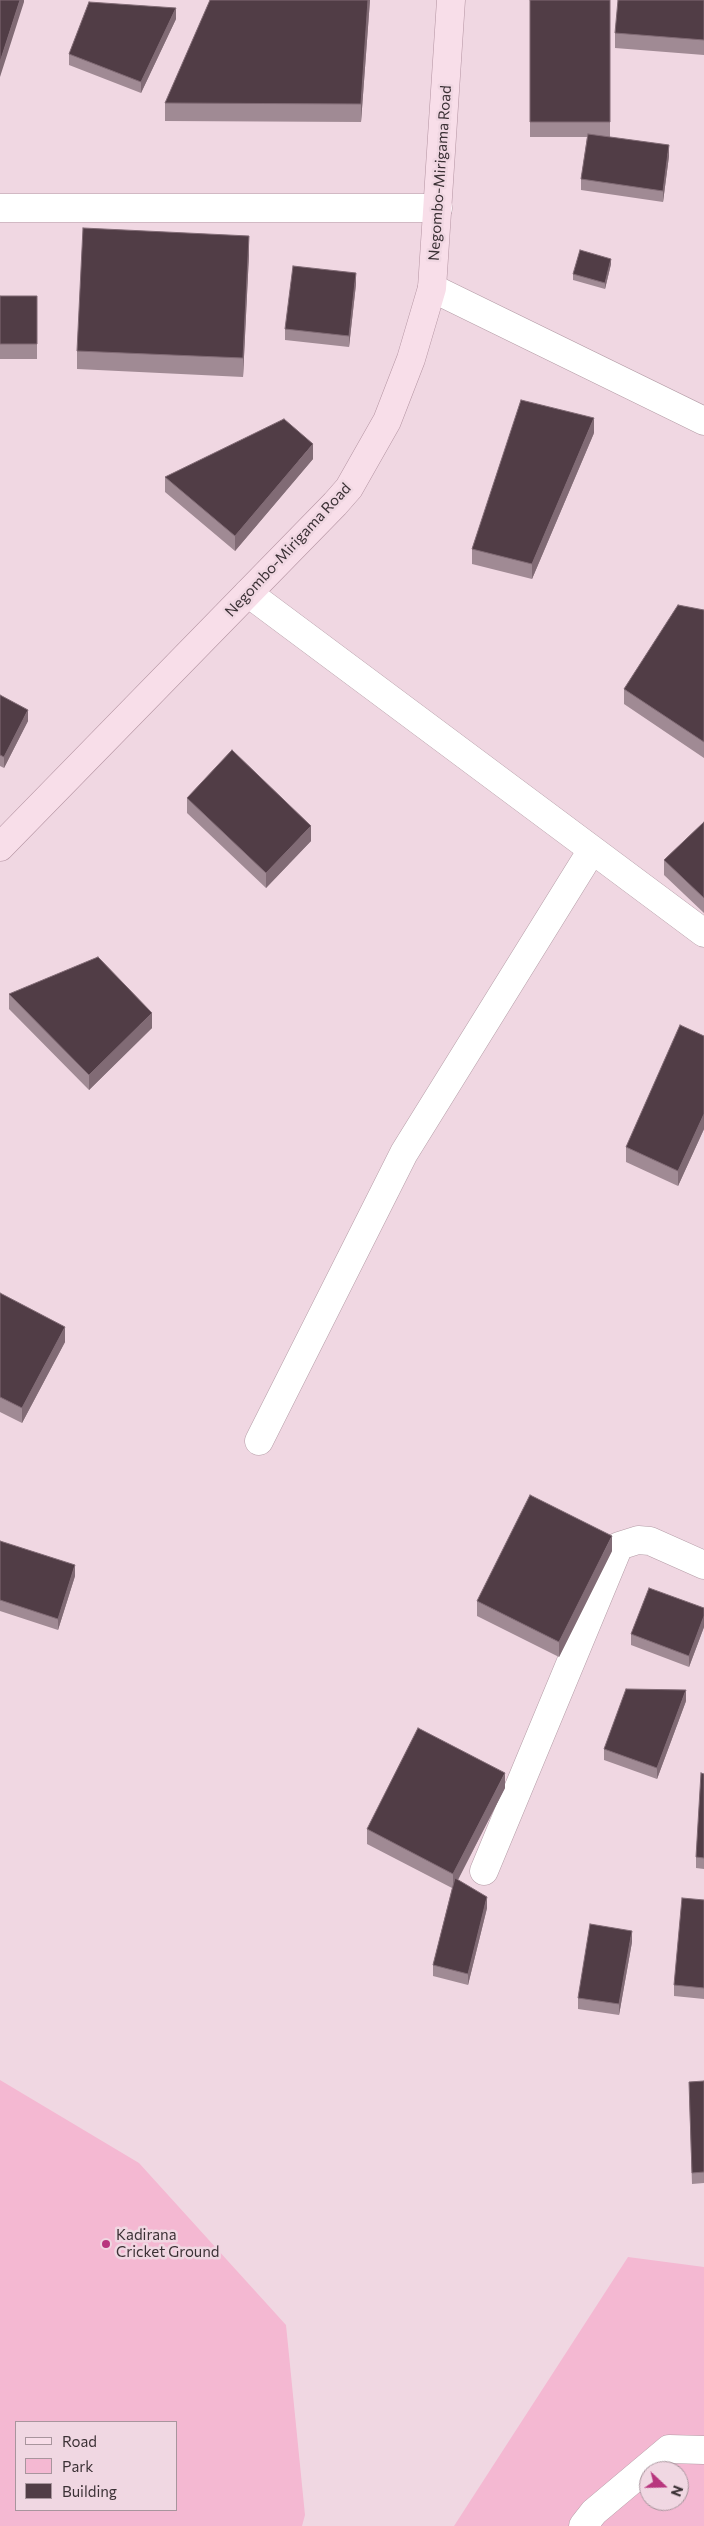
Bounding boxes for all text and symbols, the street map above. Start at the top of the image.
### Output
street label: Negombo-Mirigama Road [425,85,455,261]
street label: Negombo-Mirigama Road [221,479,355,621]
place label: Kadirana Cricket Ground [116,2226,219,2261]
marker: Kadirana Cricket Ground [100,2238,112,2250]
legend [15,2421,178,2511]
text: Road [62,2432,97,2450]
text: Park [62,2457,93,2475]
north arrow [639,2461,689,2511]
text: Building [62,2482,117,2500]
text: N [668,2483,687,2499]

